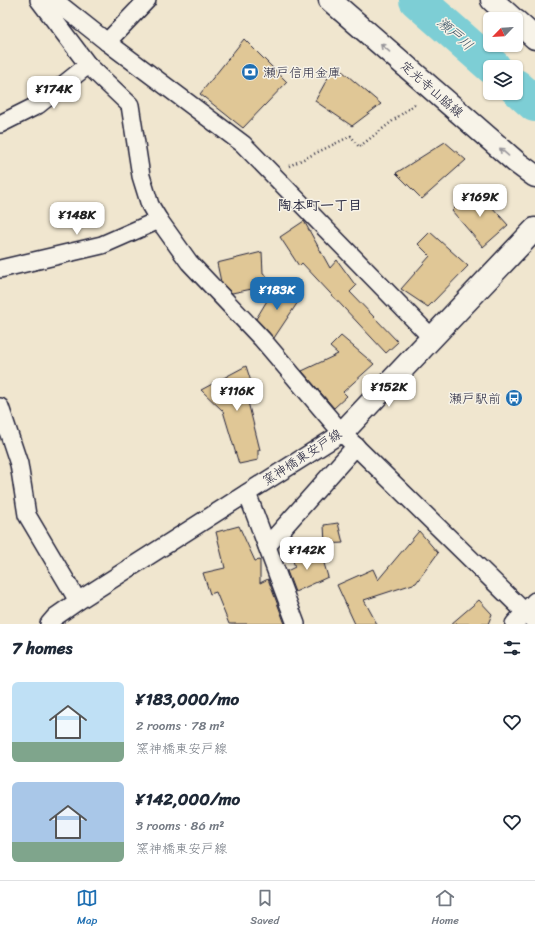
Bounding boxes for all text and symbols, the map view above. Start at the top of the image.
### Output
water label: 瀬戸川 [431,11,479,57]
north arrow [483,12,523,52]
map controls [483,12,523,100]
one-way arrow [380,44,390,53]
street label: 定光寺山脇線 [395,55,470,124]
button: layers [483,60,523,100]
place label: 瀬戸信用金庫 [263,61,341,84]
bank icon: 瀬戸信用金庫 [240,62,260,82]
pin: ¥174K [26,76,82,110]
text: ¥174K [36,77,72,100]
one-way arrow [499,148,510,157]
pin: ¥169K [452,184,508,218]
text: ¥169K [462,185,498,208]
district label: 陶本町一丁目 [278,193,362,218]
pin: ¥148K [49,202,105,236]
text: ¥148K [59,203,95,226]
pin: ¥183K [249,277,305,311]
text: ¥183K [259,278,295,301]
pin: ¥152K [361,374,417,408]
text: ¥152K [371,375,407,398]
pin: ¥116K [209,378,265,412]
text: ¥116K [220,379,254,402]
place label: 瀬戸駅前 [449,387,501,410]
bus stop icon: 瀬戸駅前 [504,388,524,408]
street label: 窯神橋東安戸線 [258,422,347,491]
pin: ¥142K [279,537,335,571]
text: ¥142K [289,538,325,561]
text: 7 homes [12,633,72,663]
icon: filters [501,637,523,659]
text: ¥183,000/mo [136,684,239,714]
icon: home [44,698,92,746]
icon: heart [501,711,523,733]
text: 2 rooms · 78 m² [136,714,225,737]
text: 窯神橋東安戸線 [136,737,227,760]
text: ¥142,000/mo [136,784,240,814]
icon: home [44,798,92,846]
icon: heart [501,811,523,833]
text: 3 rooms · 86 m² [136,814,224,837]
text: 窯神橋東安戸線 [136,837,227,860]
tab: Map [76,887,98,930]
tab: Saved [250,887,279,930]
tab: Home [431,887,459,930]

